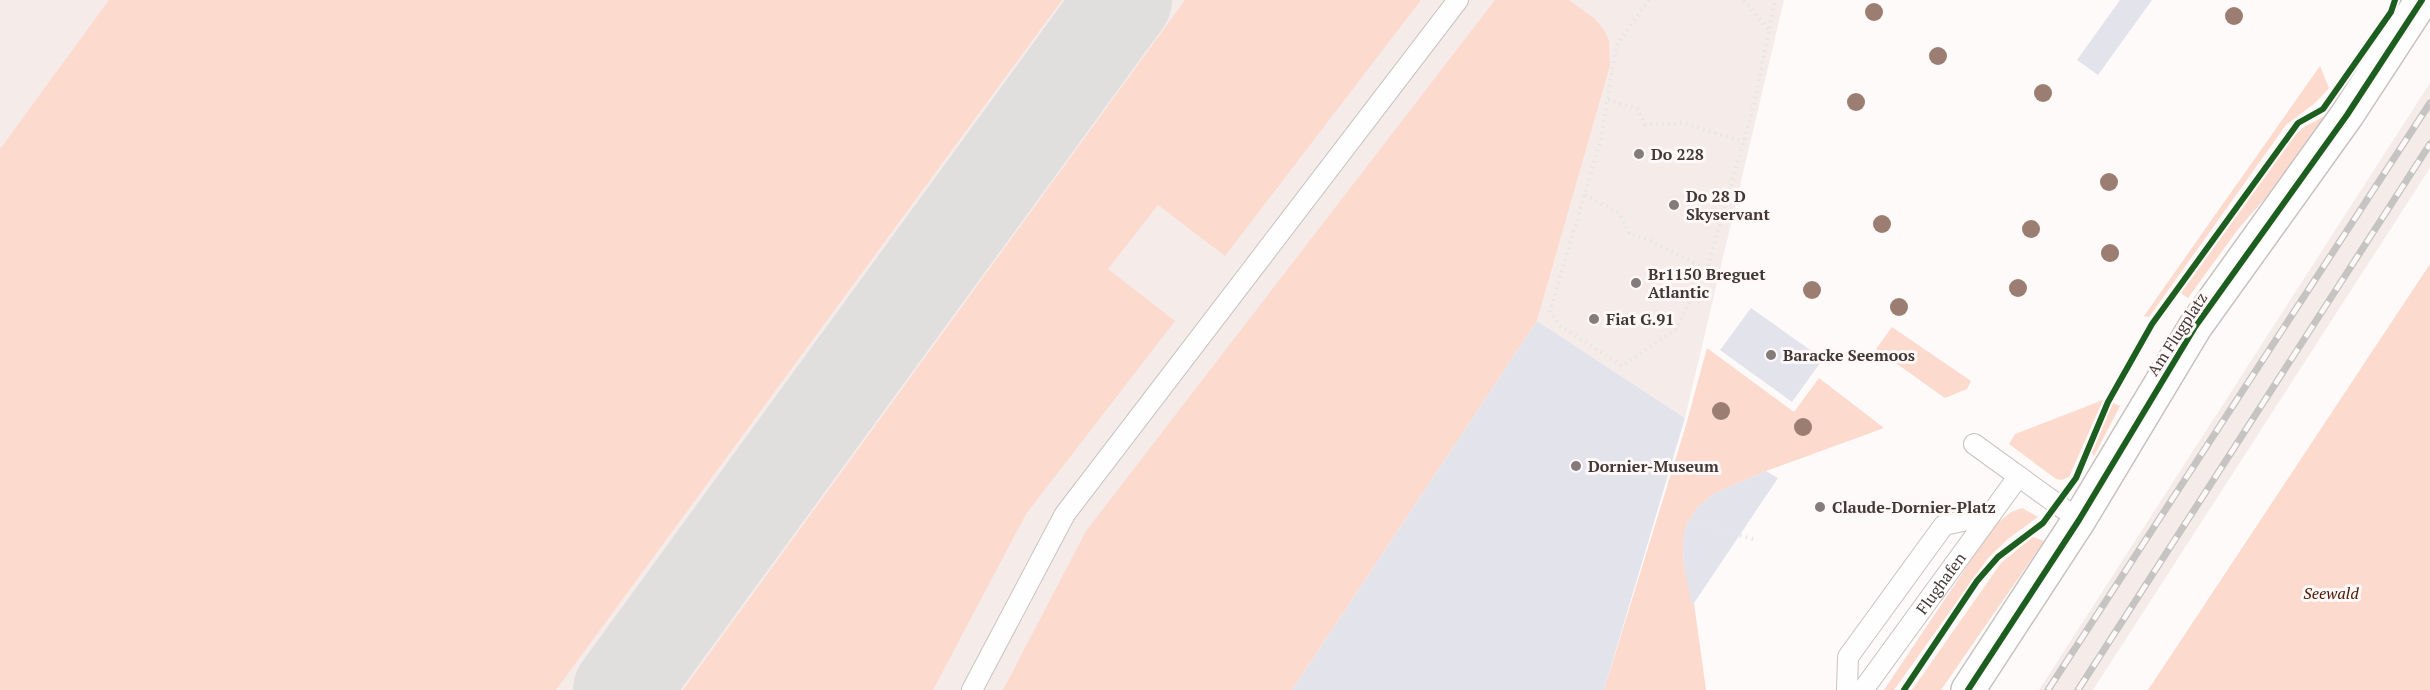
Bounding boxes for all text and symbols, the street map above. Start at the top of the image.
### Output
place label: Do 228 [1651,143,1704,165]
marker: Do 228 [1632,147,1646,161]
place label: Do 28 D Skyservant [1686,185,1770,225]
marker: Do 28 D Skyservant [1667,198,1681,212]
place label: Br1150 Breguet Atlantic [1648,263,1766,303]
marker: Br1150 Breguet Atlantic [1629,276,1643,290]
street label: Am Flugplatz [2142,288,2212,380]
place label: Fiat G.91 [1606,308,1674,330]
marker: Fiat G.91 [1587,312,1601,326]
place label: Baracke Seemoos [1783,344,1915,366]
marker: Baracke Seemoos [1764,348,1778,362]
place label: Dornier-Museum [1588,455,1719,477]
marker: Dornier-Museum [1569,459,1583,473]
place label: Claude-Dornier-Platz [1832,496,1996,518]
marker: Claude-Dornier-Platz [1813,500,1827,514]
street label: Flughafen [1911,548,1971,619]
park label: Seewald [2303,582,2359,604]

